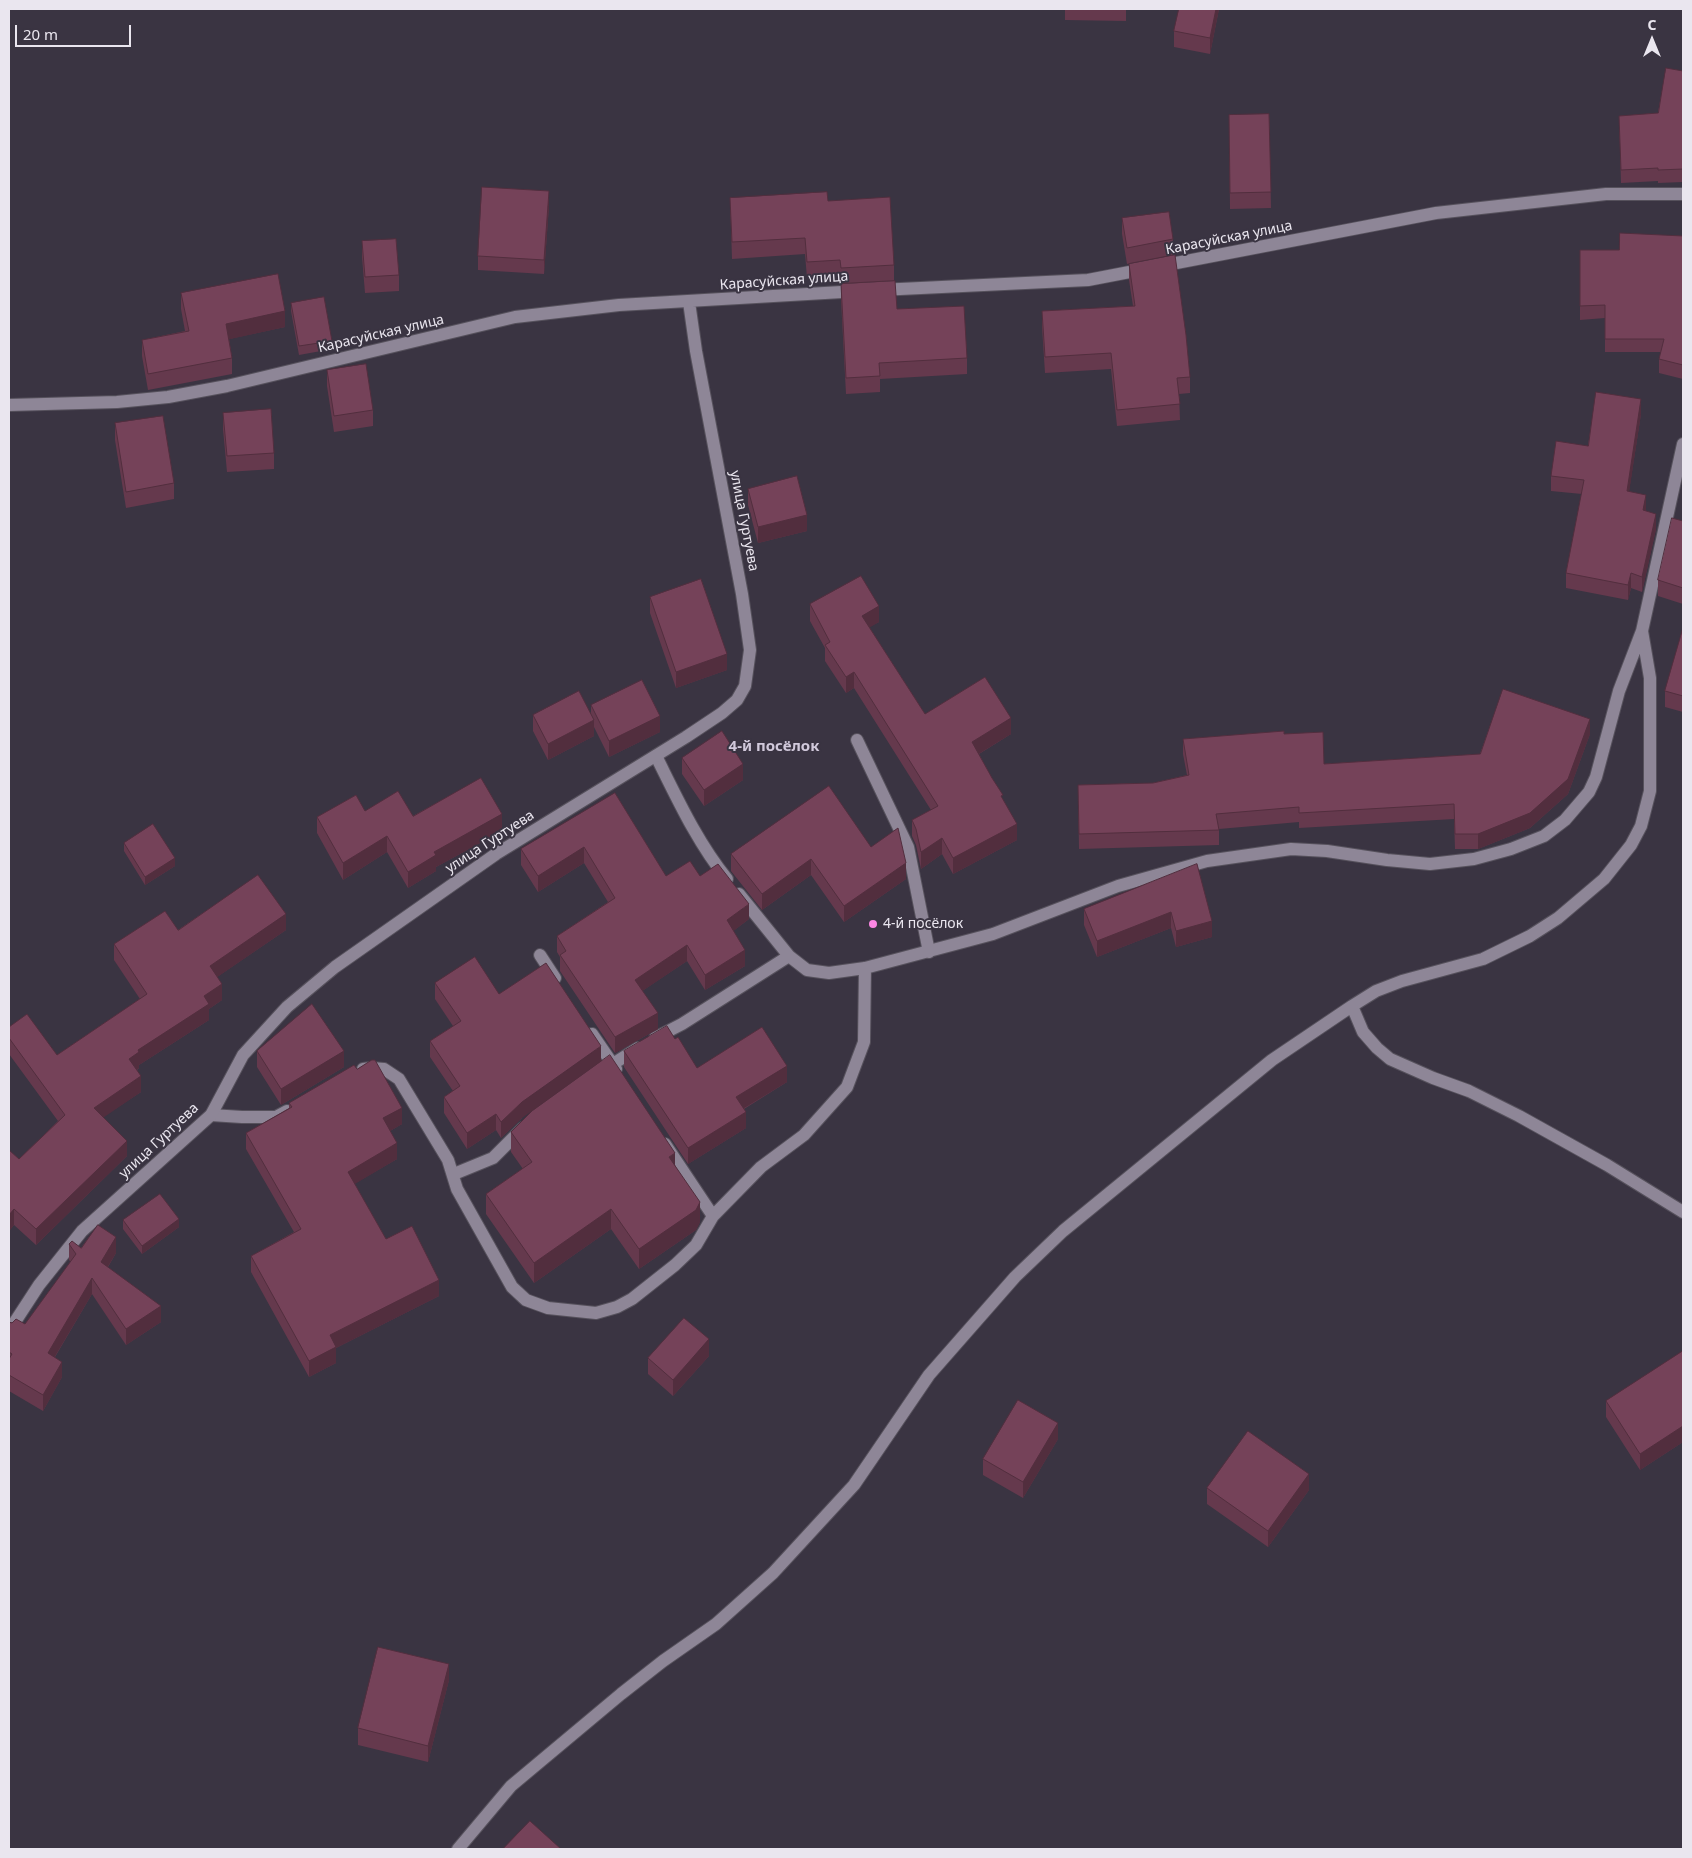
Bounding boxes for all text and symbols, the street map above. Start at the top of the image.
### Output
scale bar [18,15,134,47]
north arrow [1627,15,1677,65]
text: С [1647,15,1657,34]
text: 20 m [23,24,58,44]
street label: Карасуйская улица [1164,217,1294,259]
street label: Карасуйская улица [719,268,849,294]
street label: Карасуйская улица [316,311,446,357]
street label: улица Гуртуева [726,469,762,573]
district label: 4-й посёлок [729,738,819,756]
street label: улица Гуртуева [443,807,537,877]
place label: 4-й посёлок [883,916,963,932]
marker: 4-й посёлок [867,918,879,930]
street label: улица Гуртуева [116,1100,202,1182]

